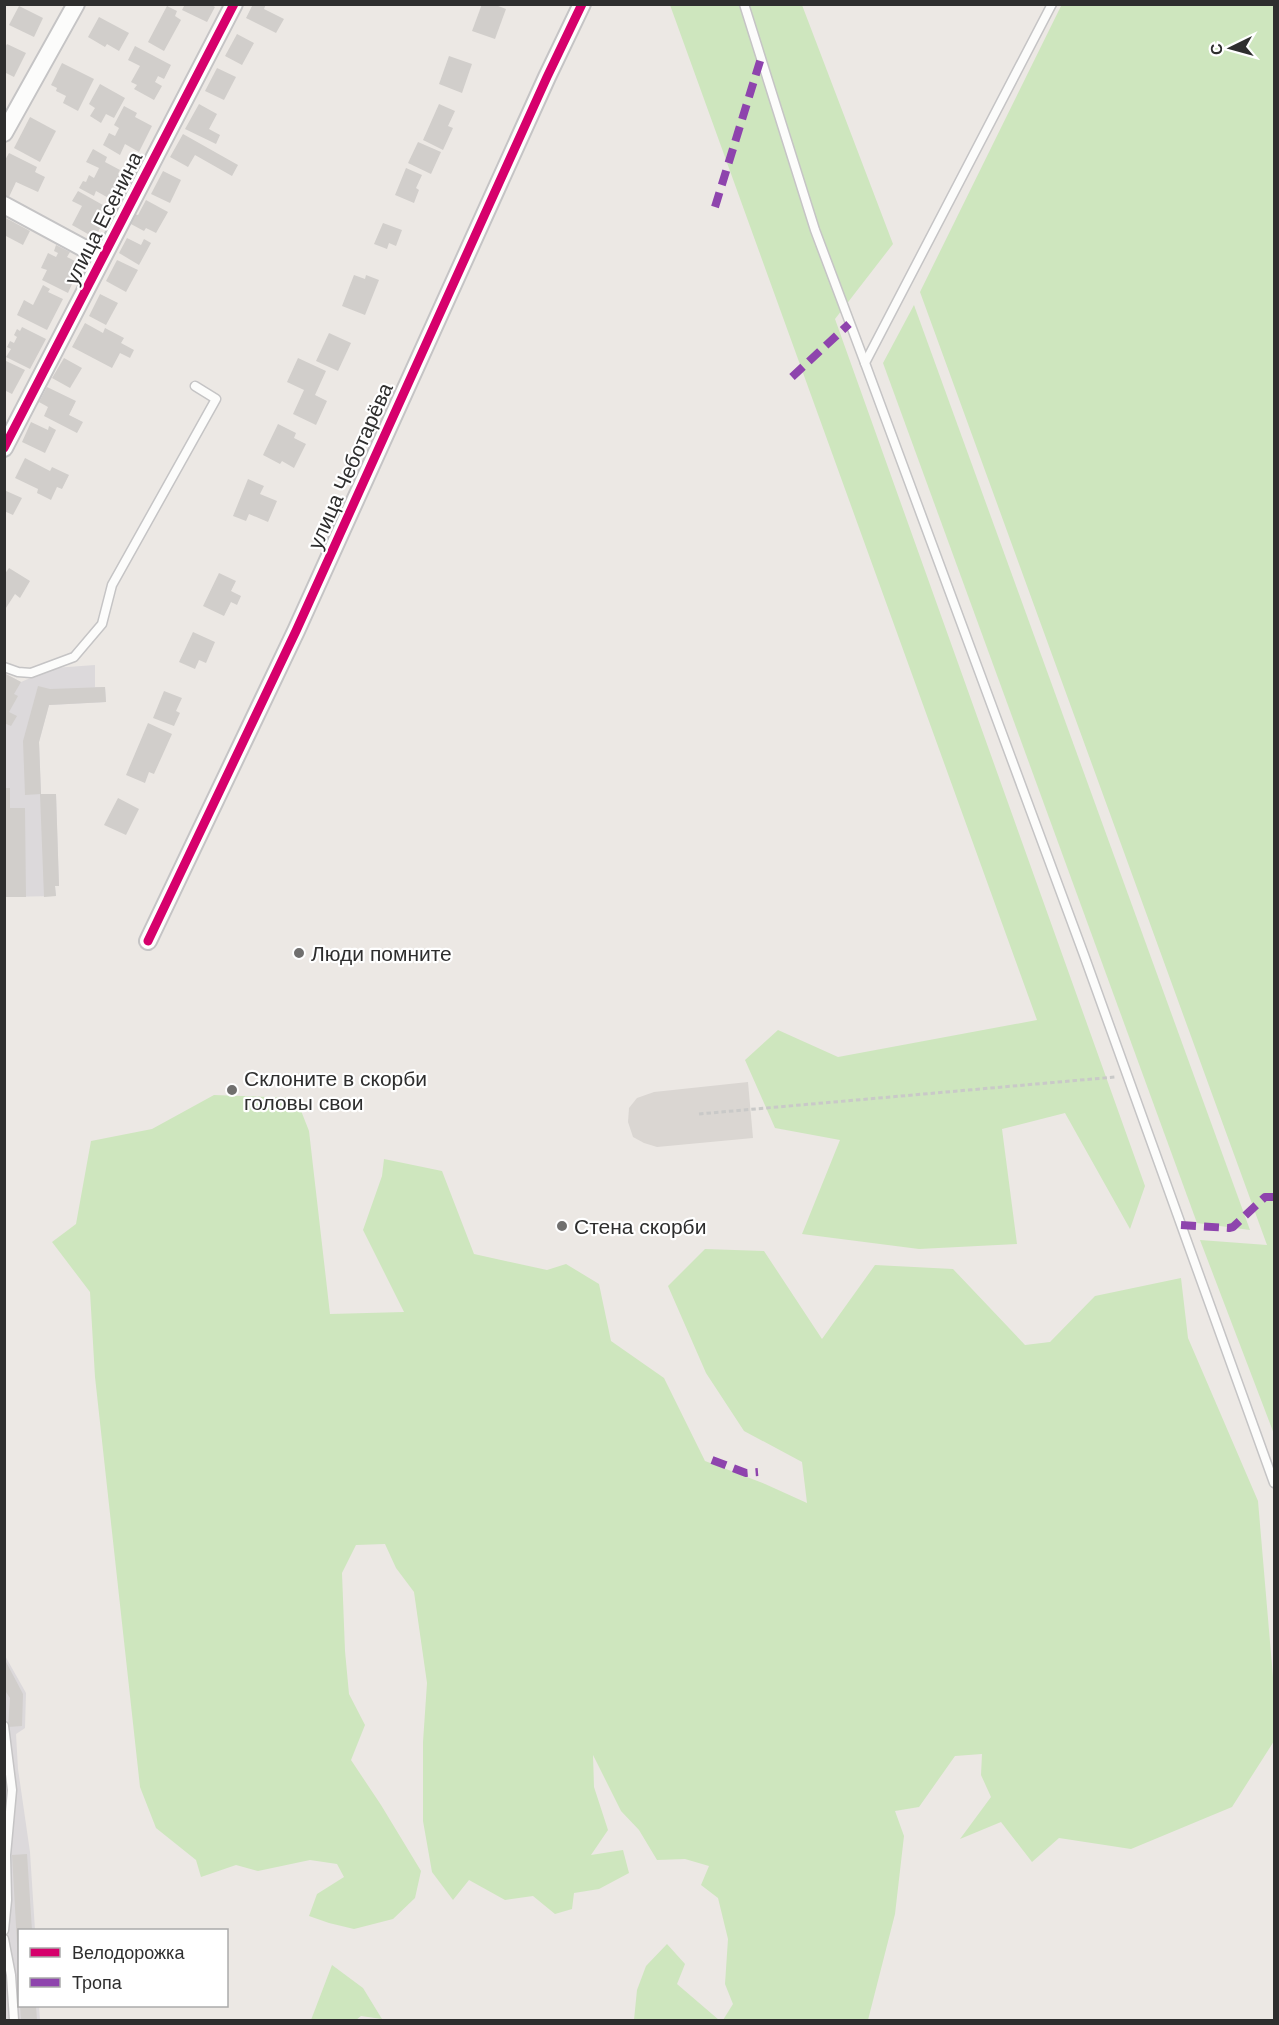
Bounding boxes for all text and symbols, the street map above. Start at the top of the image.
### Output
north arrow [1201,18,1261,78]
text: С [1208,42,1226,56]
street label: улица Есенина [60,147,147,288]
street label: улица Чеботарёва [303,379,397,553]
place label: Люди помните [311,942,452,965]
marker: Люди помните [292,946,306,960]
place label: Склоните в скорби головы свои [244,1067,427,1114]
marker: Склоните в скорби головы свои [225,1083,239,1097]
place label: Стена скорби [574,1215,706,1238]
marker: Стена скорби [555,1219,569,1233]
legend [18,1929,228,2007]
text: Велодорожка [72,1943,185,1963]
text: Тропа [72,1973,123,1993]

